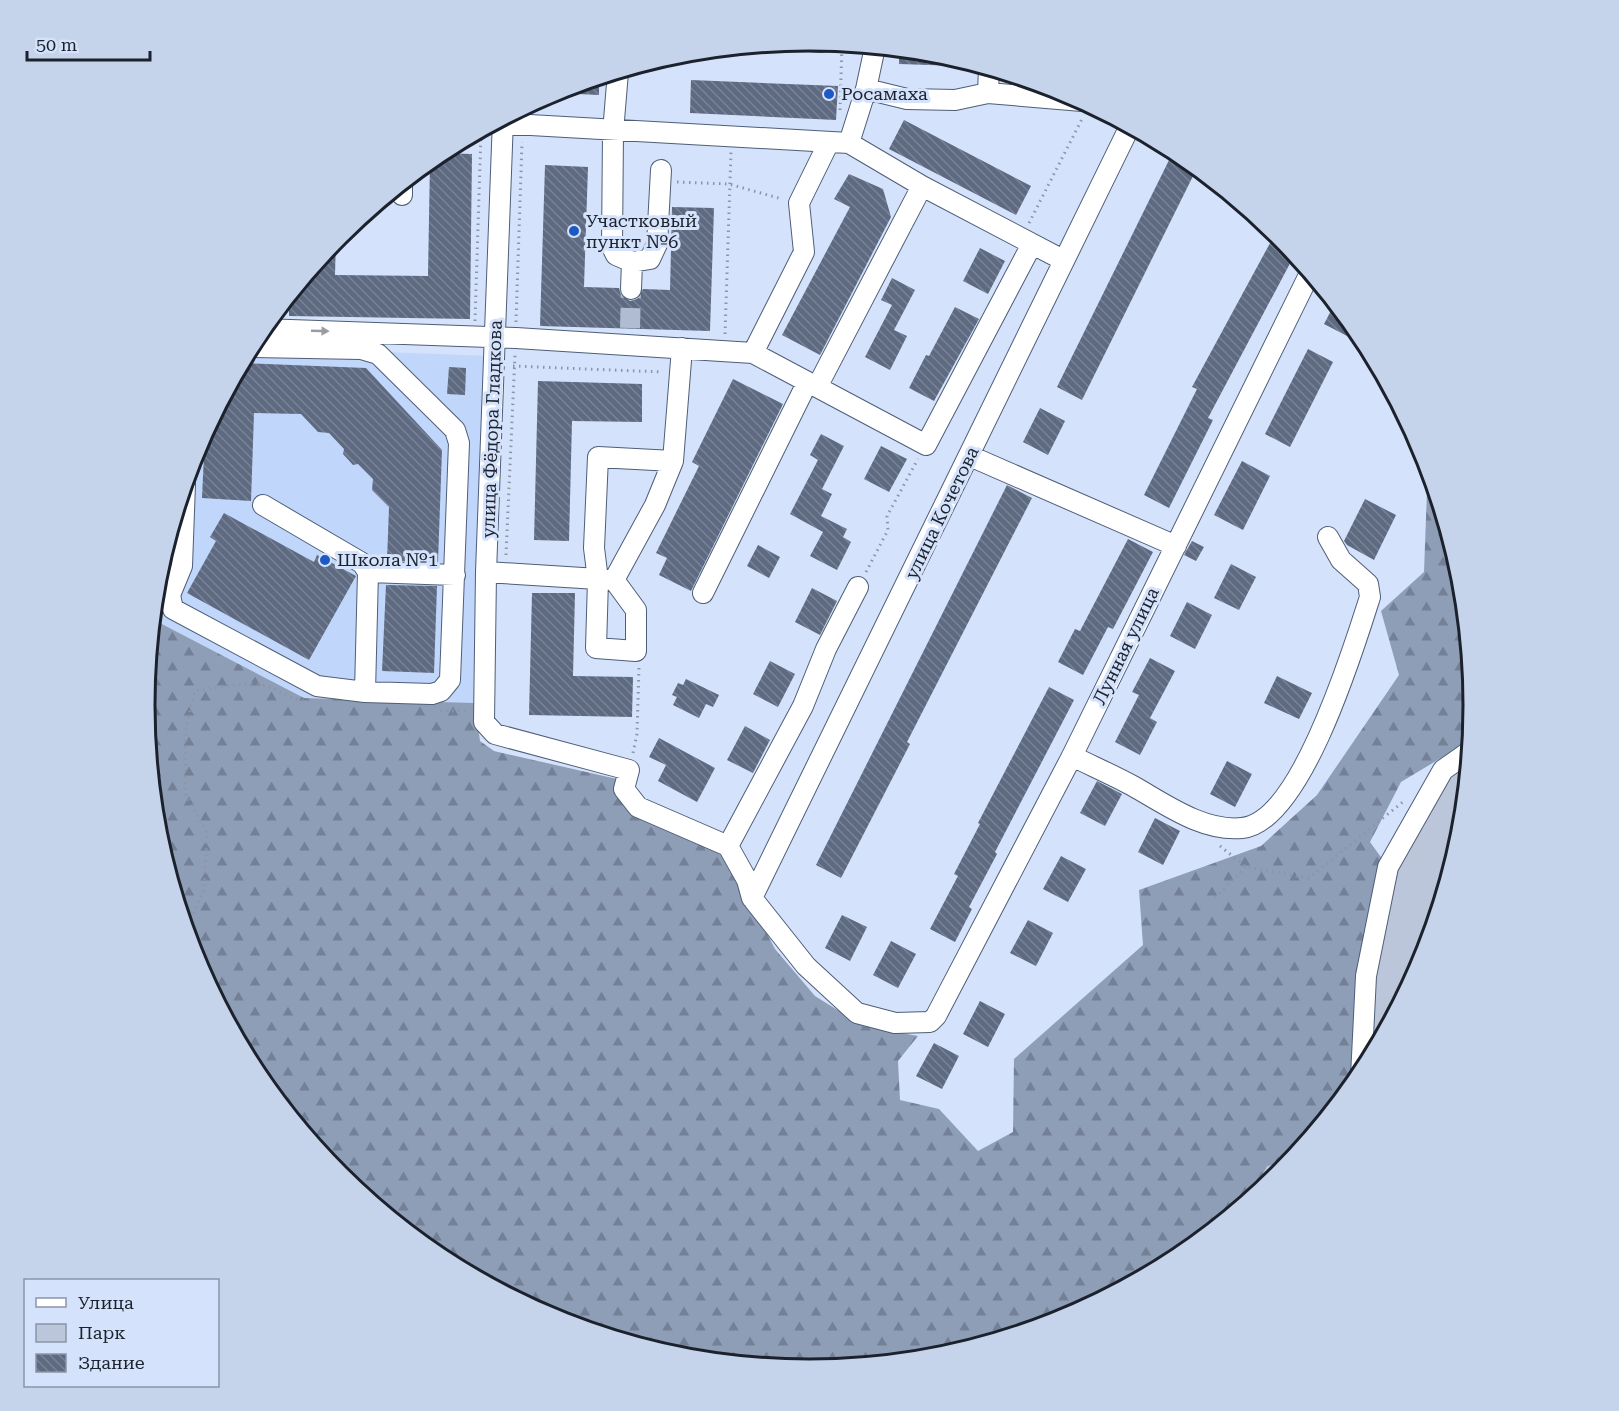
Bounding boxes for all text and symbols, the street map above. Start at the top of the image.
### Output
scale bar [27,24,150,62]
text: 50 m [36,34,77,55]
place label: Росамаха [841,83,928,104]
marker: Росамаха [822,87,836,101]
place label: Участковый пункт №6 [586,210,697,252]
marker: Участковый пункт №6 [567,224,581,238]
street label: улица Фёдора Гладкова [477,319,506,538]
one-way arrow [311,327,330,336]
street label: улица Кочетова [900,443,983,582]
place label: Школа №1 [337,549,438,570]
marker: Школа №1 [318,553,332,567]
street label: Лунная улица [1088,584,1163,708]
legend [24,1279,219,1387]
text: Улица [78,1292,134,1313]
text: Парк [78,1322,126,1343]
text: Здание [78,1352,145,1373]

